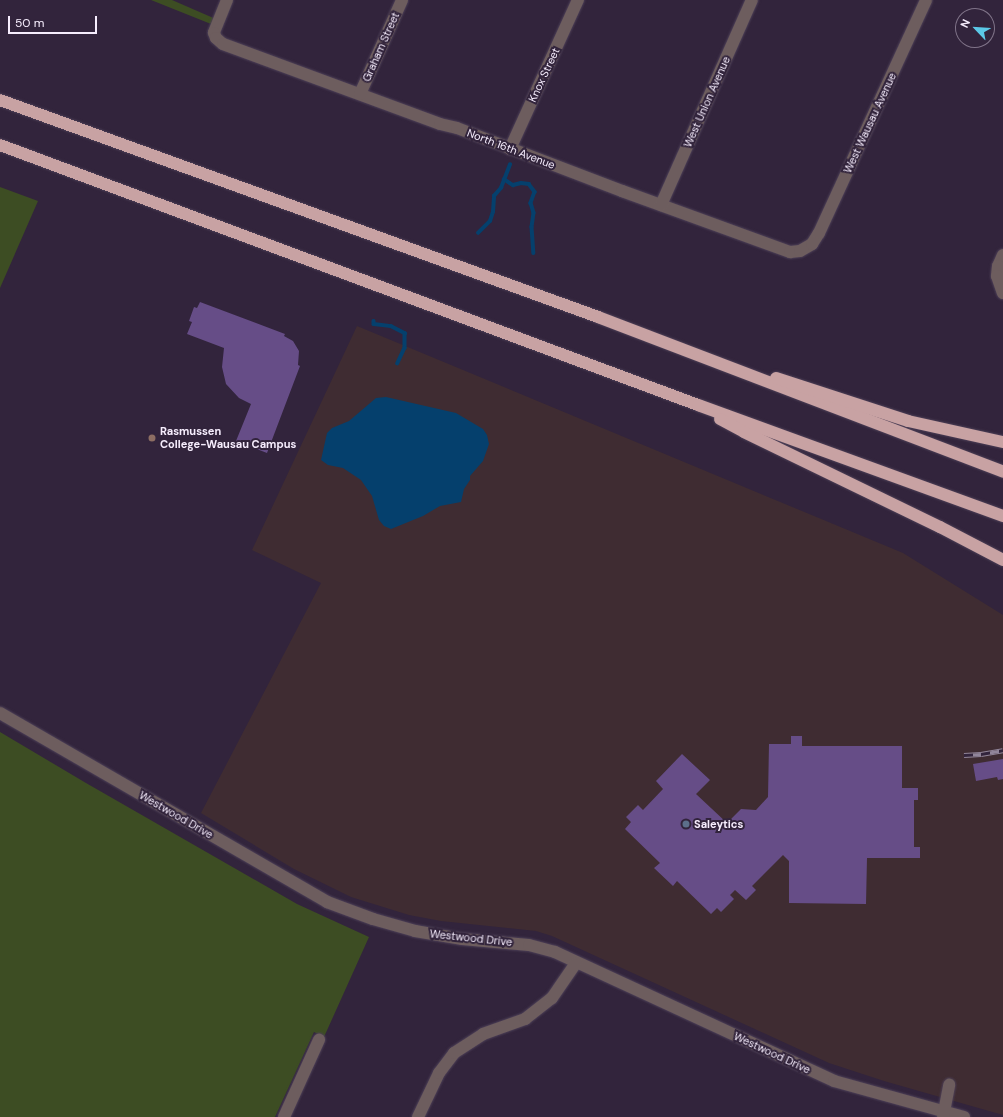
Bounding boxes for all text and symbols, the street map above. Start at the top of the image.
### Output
scale bar [10,8,99,34]
north arrow [955,8,995,48]
street label: Graham Street [360,10,402,84]
text: 50 m [15,15,44,31]
text: N [957,17,973,30]
street label: Knox Street [526,46,562,104]
street label: West Union Avenue [681,54,733,150]
street label: West Wausau Avenue [841,71,899,175]
street label: North 16th Avenue [465,126,557,172]
place label: Rasmussen College-Wausau Campus [160,425,296,451]
marker: Rasmussen College-Wausau Campus [147,433,157,443]
street label: Westwood Drive [137,789,215,841]
place label: Saleytics [694,817,743,831]
marker: Saleytics [681,819,691,829]
street label: Westwood Drive [429,927,513,949]
street label: Westwood Drive [732,1029,812,1077]

